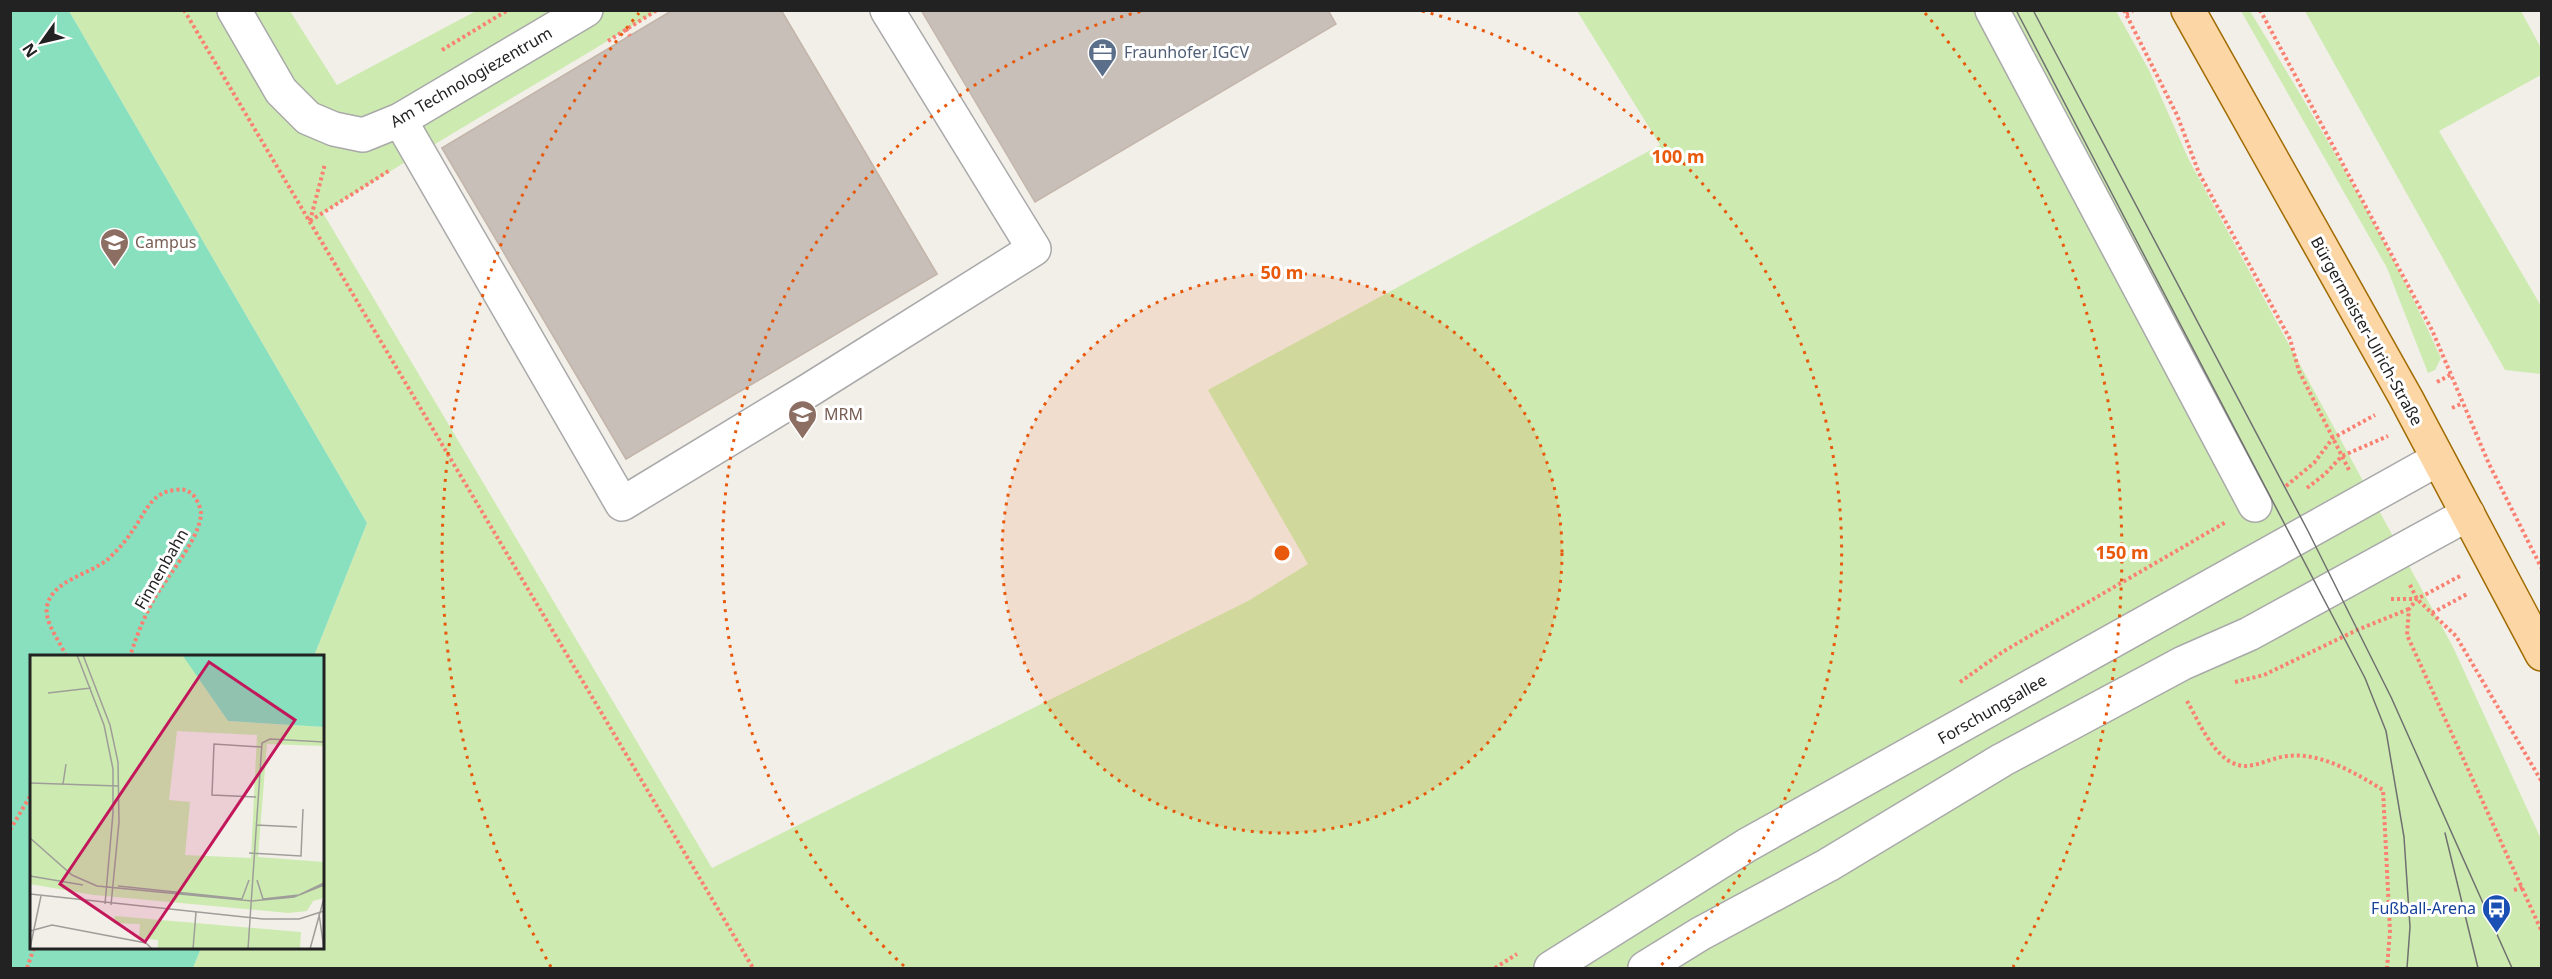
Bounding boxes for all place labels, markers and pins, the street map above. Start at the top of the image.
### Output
office icon: Fraunhofer IGCV [1087,36,1119,78]
place label: Fraunhofer IGCV [1124,41,1249,63]
school or university icon: Campus [98,226,130,268]
place label: Campus [135,231,196,253]
school or university icon: MRM [787,398,819,440]
place label: MRM [824,403,863,425]
centre of rings [1272,543,1292,563]
bus stop icon: Fußball-Arena [2481,892,2513,934]
place label: Fußball-Arena [2371,897,2476,919]

